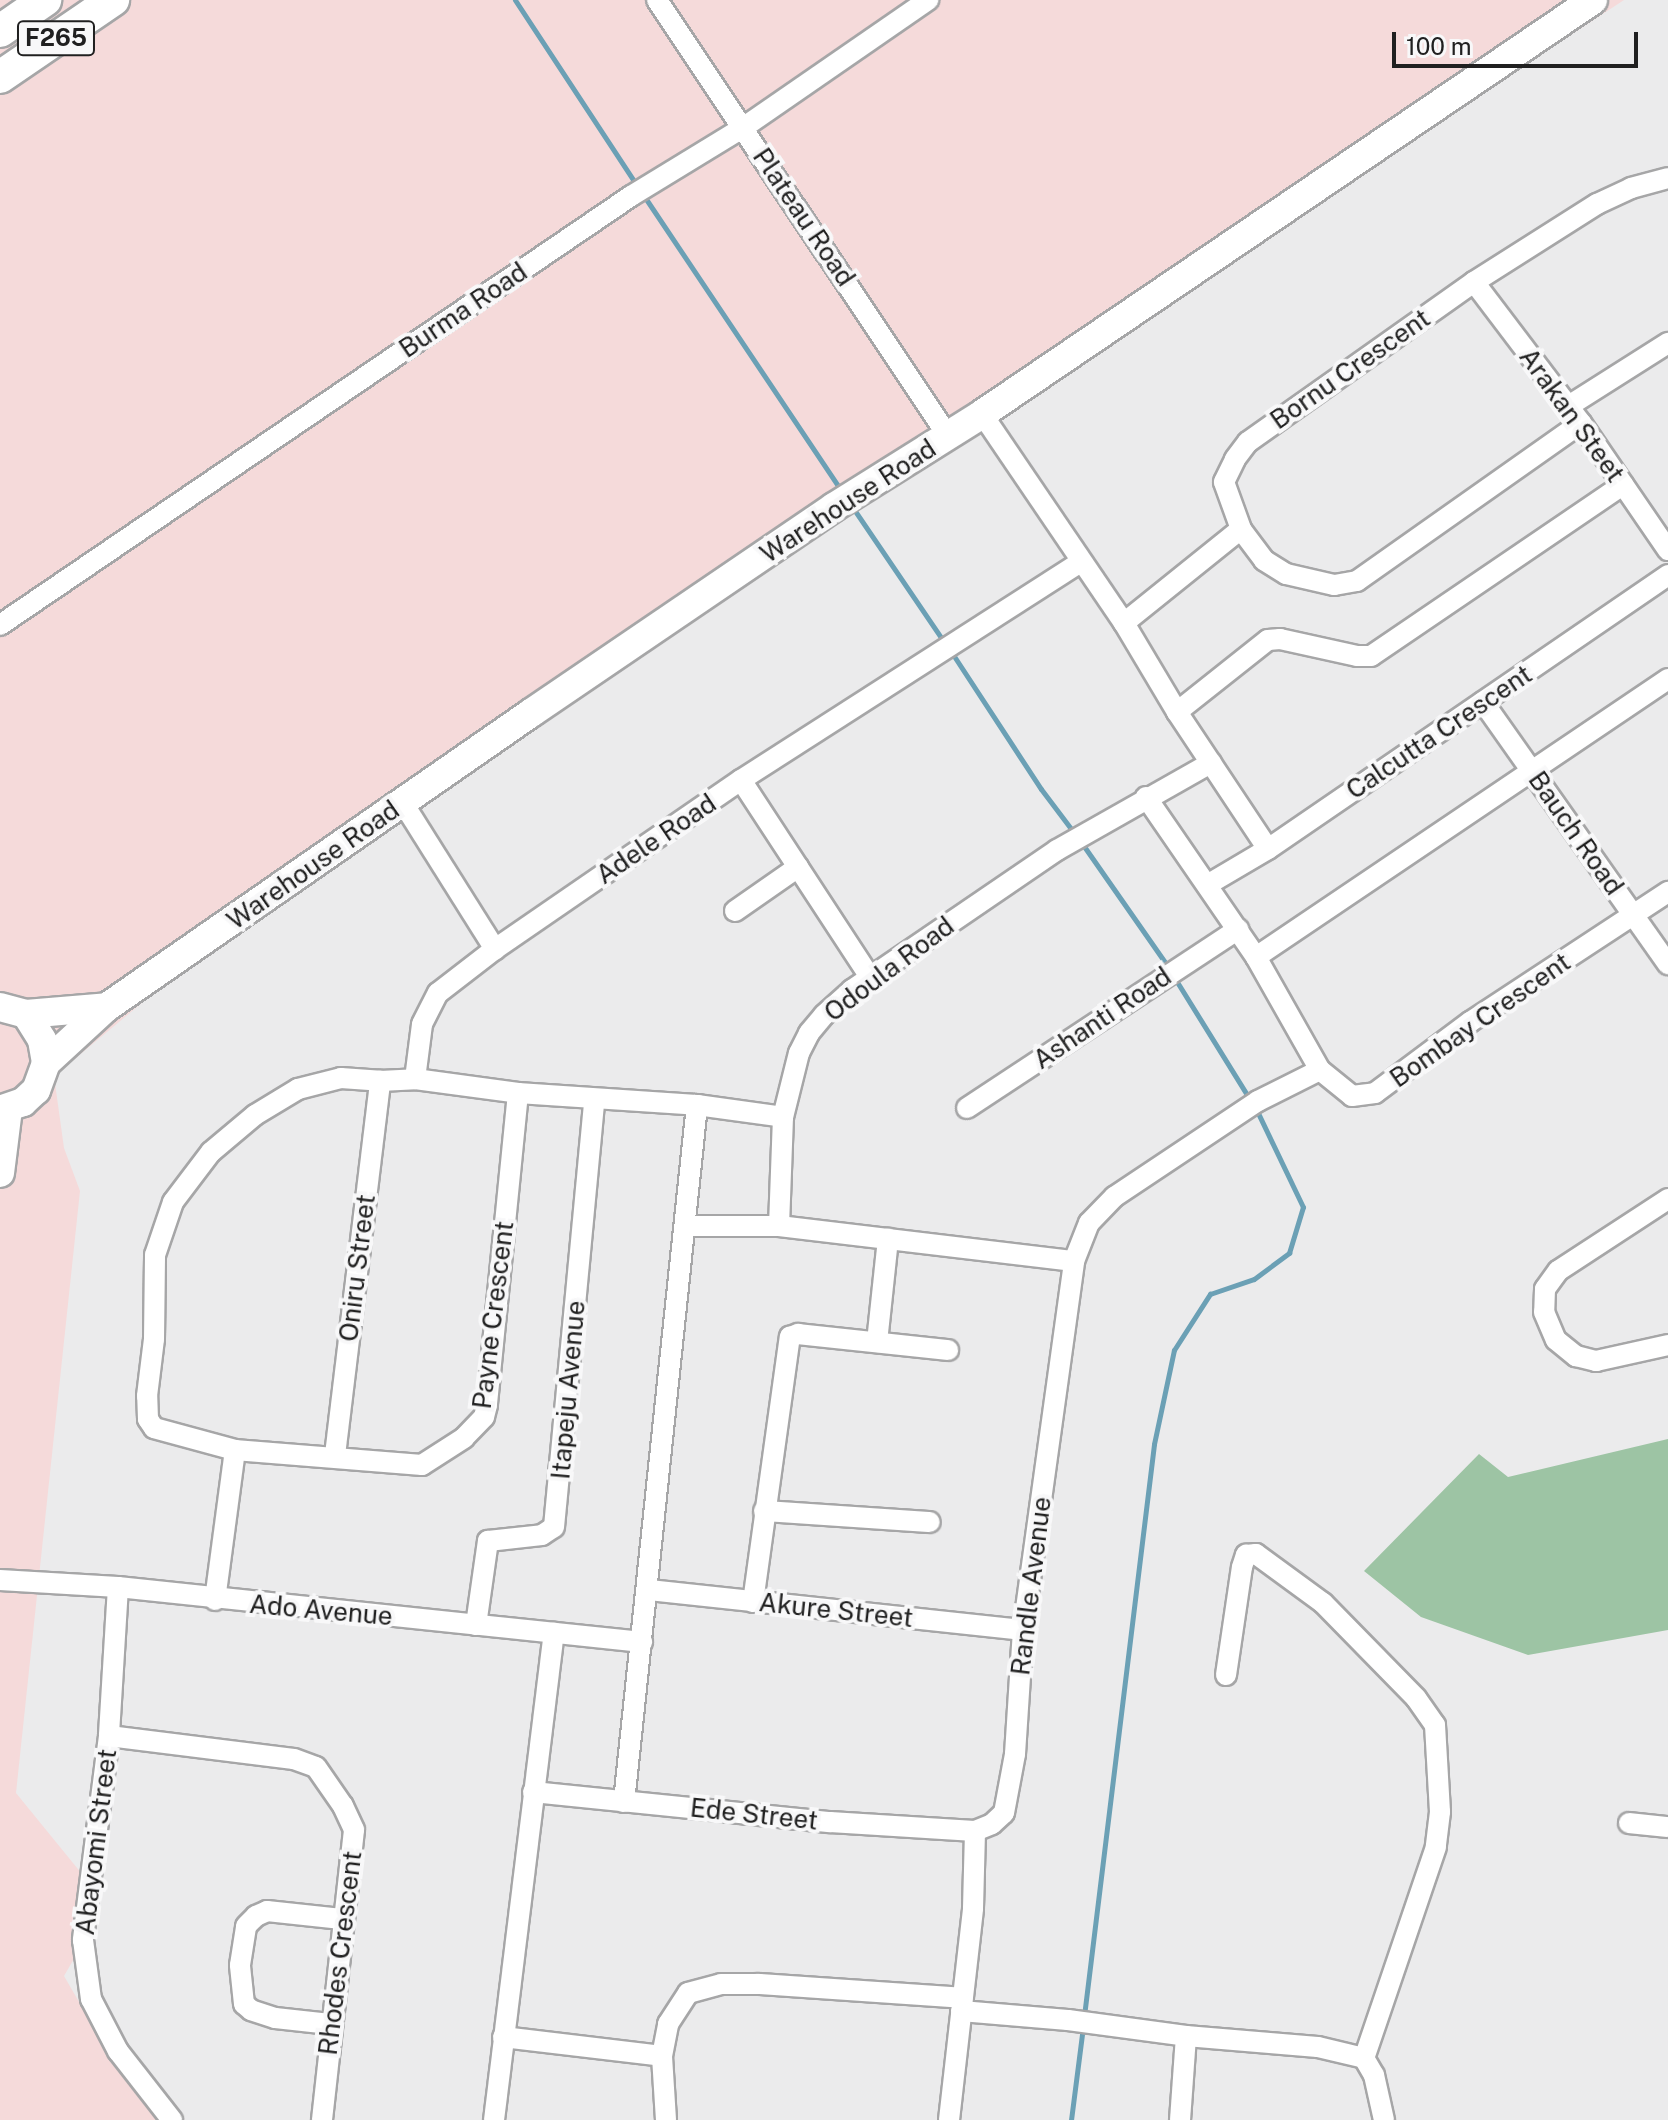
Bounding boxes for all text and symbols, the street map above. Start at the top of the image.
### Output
scale bar [1396,16,1642,66]
road number: F265 [16,18,96,58]
text: 100 m [1406,32,1472,60]
street label: Plateau Road [746,142,862,292]
street label: Burma Road [393,256,533,364]
street label: Bornu Crescent [1264,302,1436,436]
street label: Arakan Steet [1513,342,1631,488]
street label: Warehouse Road [754,433,942,569]
street label: Calcutta Crescent [1340,658,1538,806]
street label: Bauch Road [1522,765,1630,901]
street label: Adele Road [590,787,722,891]
street label: Warehouse Road [221,794,405,936]
street label: Odoula Road [818,910,960,1028]
street label: Bombay Crescent [1384,946,1576,1094]
street label: Ashanti Road [1027,960,1177,1076]
street label: Oniru Street [332,1193,382,1343]
street label: Payne Crescent [466,1219,520,1411]
street label: Itapeju Avenue [545,1299,591,1481]
street label: Randle Avenue [1005,1495,1057,1677]
street label: Akure Street [757,1586,915,1634]
street label: Ado Avenue [248,1588,394,1632]
street label: Abayomi Street [69,1747,123,1937]
street label: Ede Street [688,1792,820,1836]
street label: Rhodes Crescent [312,1849,368,2057]

